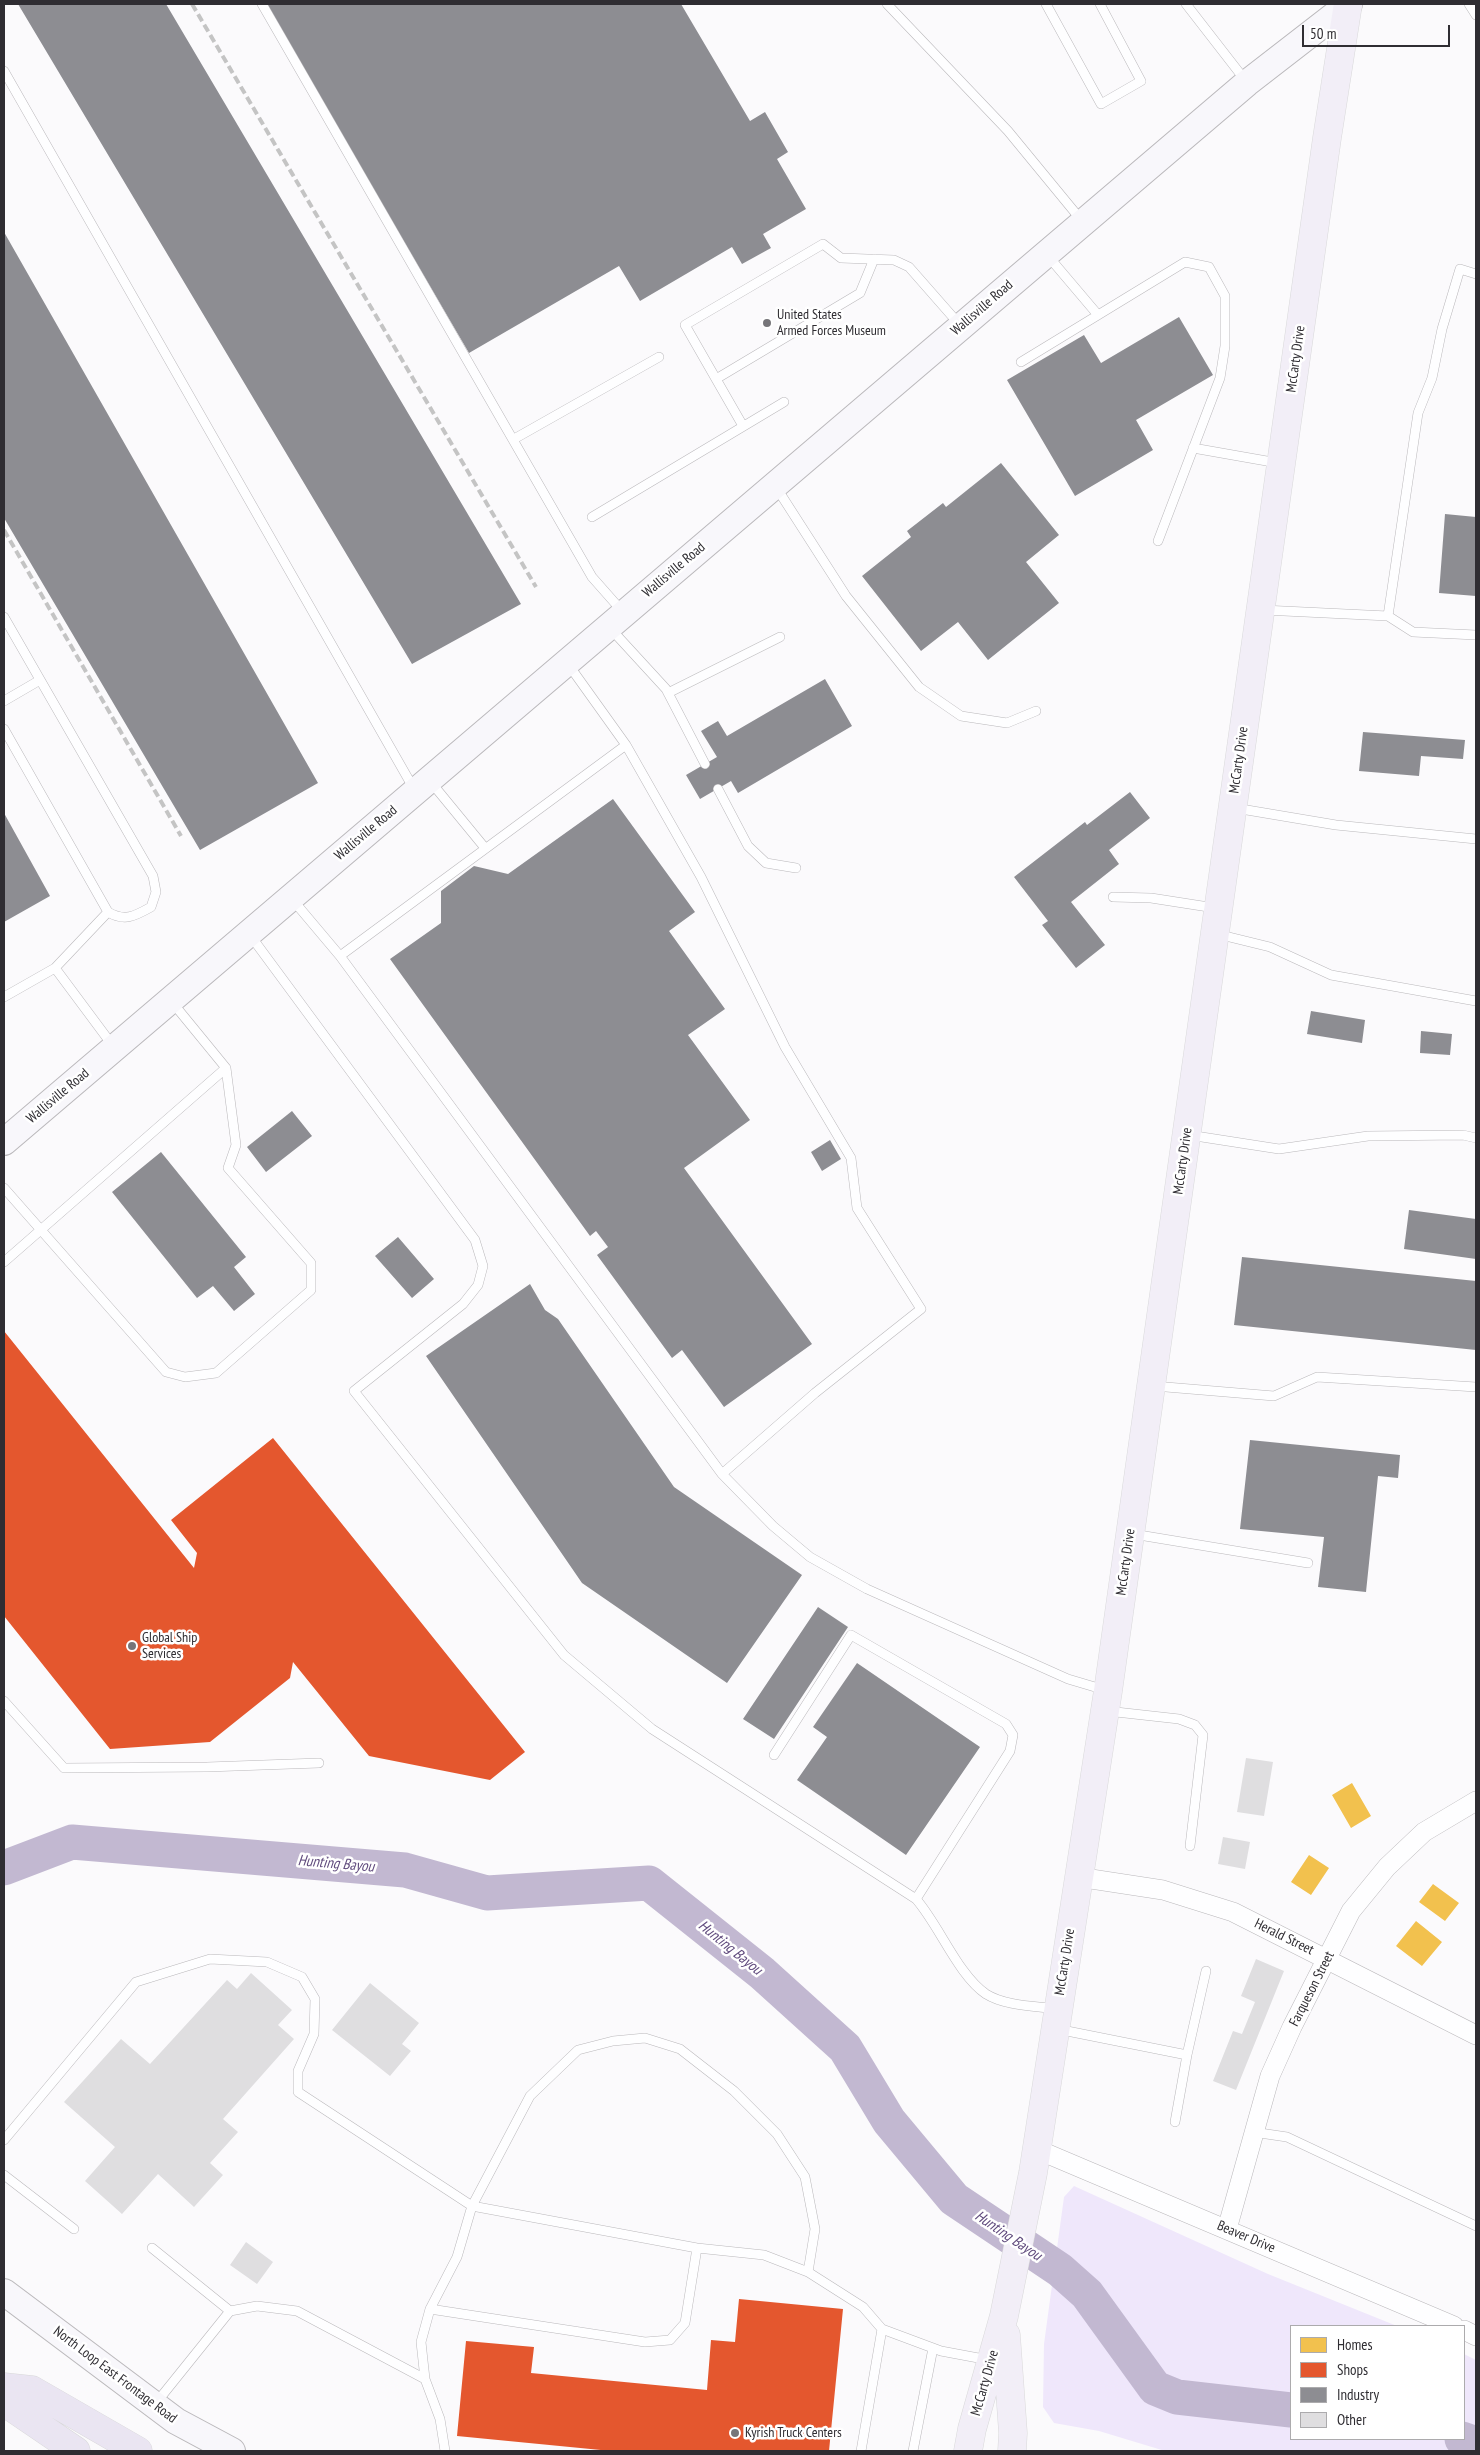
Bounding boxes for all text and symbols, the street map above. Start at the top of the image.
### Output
scale bar [1305,15,1452,47]
text: 50 m [1310,24,1336,43]
street label: Wallisville Road [948,277,1016,339]
place label: United States Armed Forces Museum [777,307,886,340]
marker: United States Armed Forces Museum [761,317,773,329]
street label: McCarty Drive [1283,324,1309,394]
street label: Wallisville Road [639,539,709,601]
street label: McCarty Drive [1226,725,1252,795]
street label: Wallisville Road [331,802,401,864]
street label: Wallisville Road [23,1065,93,1127]
street label: McCarty Drive [1170,1126,1196,1196]
street label: McCarty Drive [1113,1527,1139,1597]
place label: Global Ship Services [142,1630,197,1662]
marker: Global Ship Services [126,1640,138,1652]
water label: Hunting Bayou [297,1852,375,1876]
street label: Herald Street [1252,1915,1316,1959]
water label: Hunting Bayou [695,1917,765,1979]
street label: McCarty Drive [1051,1927,1079,1997]
street label: Farqueson Street [1286,1949,1338,2029]
water label: Hunting Bayou [971,2207,1045,2265]
street label: Beaver Drive [1214,2217,1278,2257]
street label: North Loop East Frontage Road [50,2323,180,2427]
legend [1290,2325,1465,2440]
text: Homes [1337,2335,1373,2354]
street label: McCarty Drive [968,2348,1002,2418]
text: Shops [1337,2360,1368,2379]
text: Industry [1337,2385,1379,2404]
text: Other [1337,2410,1366,2429]
place label: Kyrish Truck Centers [745,2425,842,2441]
marker: Kyrish Truck Centers [729,2427,741,2439]

